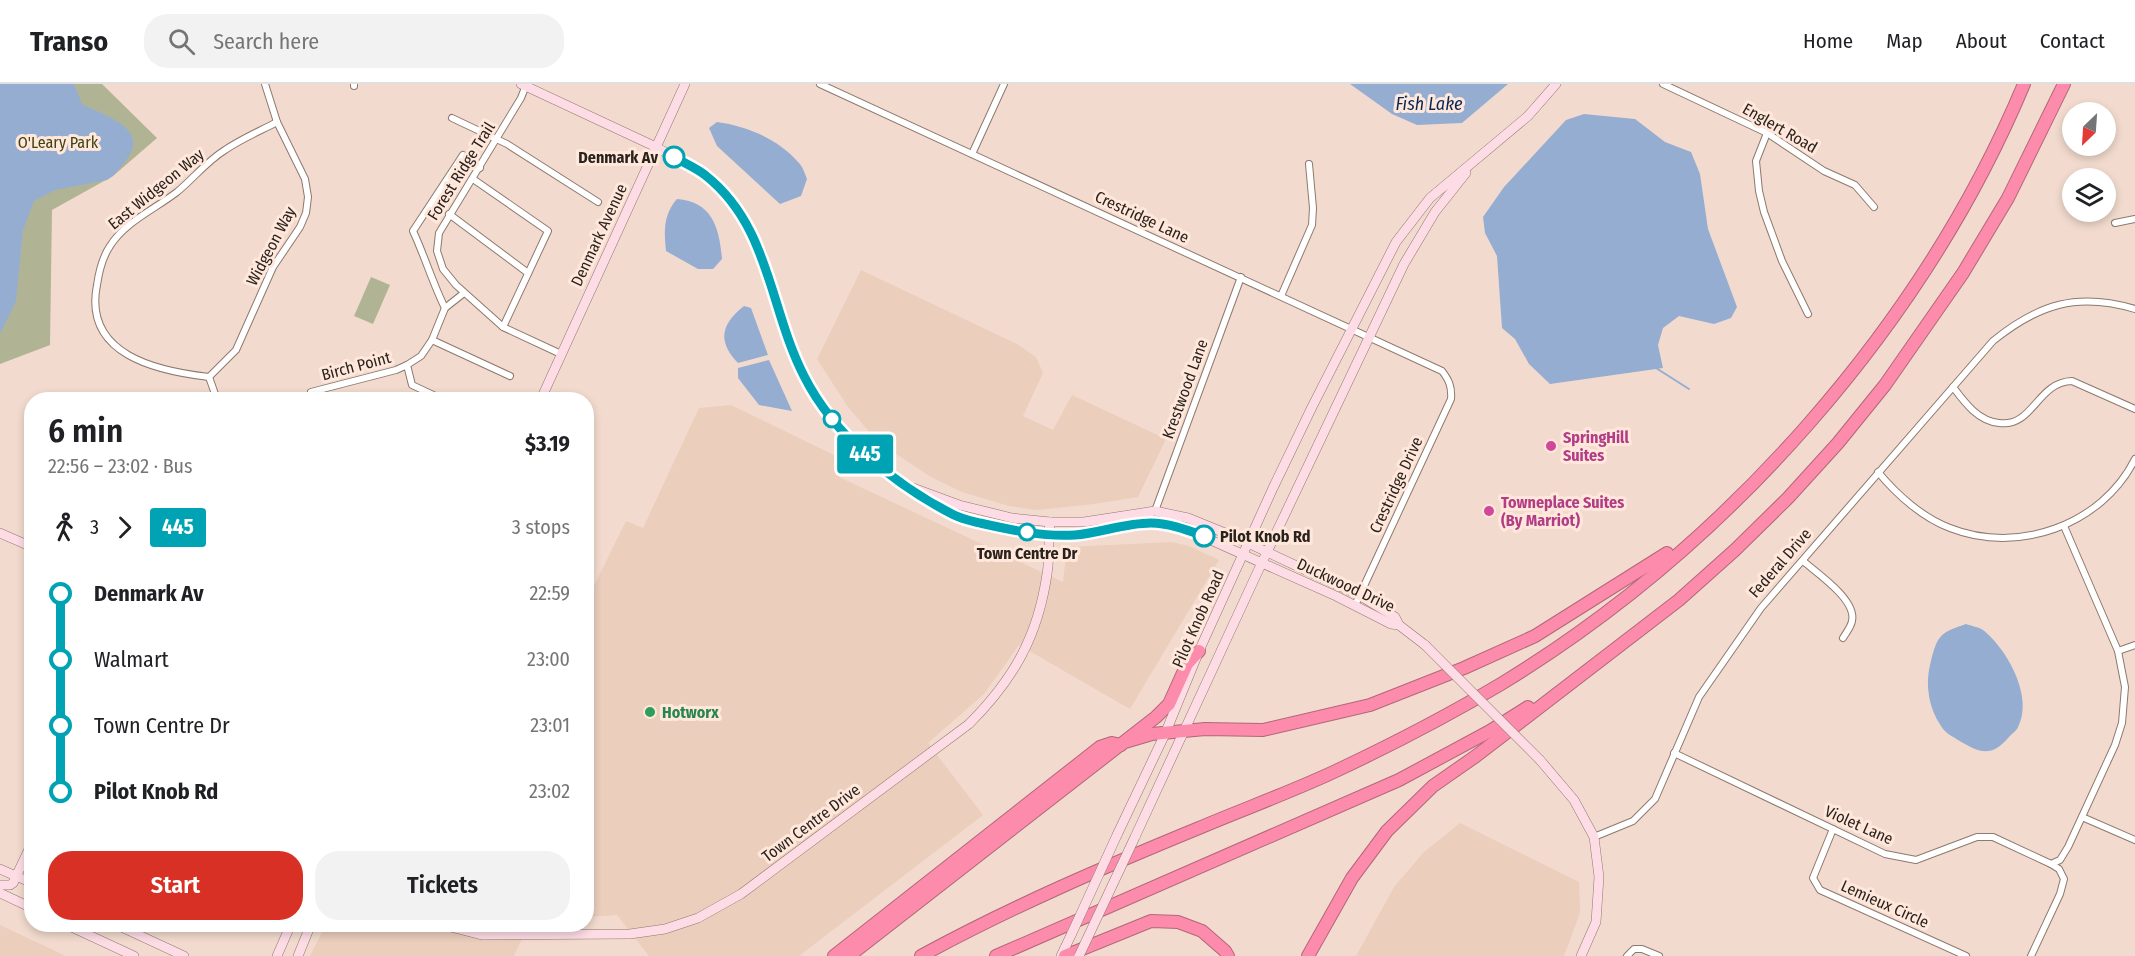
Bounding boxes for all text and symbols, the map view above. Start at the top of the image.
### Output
search box [144,14,564,68]
text: Transo [30,25,108,58]
icon: search [165,25,198,58]
text: Search here [213,28,319,55]
text: Home [1803,28,1853,54]
text: Map [1886,28,1923,54]
text: About [1956,28,2007,54]
text: Contact [2040,28,2105,54]
water label: Fish Lake [1395,93,1463,115]
street label: Englert Road [1739,99,1821,157]
north arrow [2062,102,2116,156]
map controls [2062,102,2116,222]
street label: Forest Ridge Trail [423,118,499,224]
park label: O'Leary Park [18,133,99,152]
street label: East Widgeon Way [104,144,208,233]
marker: Denmark Av [663,146,685,168]
place label: Denmark Av [578,148,658,167]
button: layers [2062,168,2116,222]
street label: Denmark Avenue [567,181,631,289]
street label: Crestridge Lane [1092,187,1192,247]
street label: Widgeon Way [242,203,300,289]
street label: Krestwood Lane [1158,337,1212,441]
street label: Birch Point [319,347,393,384]
unlabelled marker [823,410,841,428]
text: 6 min [48,411,123,451]
place label: SpringHill Suites [1563,428,1629,465]
text: $3.19 [525,430,570,457]
line badge: 445 [830,434,900,473]
street label: Crestridge Drive [1365,434,1427,536]
marker: SpringHill Suites [1544,439,1558,453]
text: 445 [849,441,881,467]
text: 22:56 – 23:02 · Bus [48,454,193,478]
place label: Towneplace Suites (By Marriot) [1501,493,1624,530]
marker: Towneplace Suites (By Marriot) [1482,504,1496,518]
icon: walk [48,511,81,544]
icon: forward [108,511,141,544]
text: 445 [162,514,194,540]
text: 3 [90,515,99,539]
text: 3 stops [512,515,570,539]
marker: Town Centre Dr [1018,523,1036,541]
street label: Federal Drive [1745,524,1815,601]
marker: Pilot Knob Rd [1193,525,1215,547]
place label: Pilot Knob Rd [1220,527,1310,546]
place label: Town Centre Dr [977,544,1077,563]
street label: Duckwood Drive [1294,554,1398,616]
street label: Pilot Knob Road [1168,567,1228,671]
text: Denmark Av [94,580,204,607]
text: 22:59 [529,581,570,605]
text: Walmart [94,646,169,673]
text: 23:00 [527,647,570,671]
place label: Hotworx [662,703,719,722]
marker: Hotworx [643,705,657,719]
text: Town Centre Dr [94,712,230,739]
text: 23:01 [530,713,570,737]
text: Pilot Knob Rd [94,778,218,805]
text: 23:02 [529,779,570,803]
street label: Town Centre Drive [758,780,864,866]
street label: Violet Lane [1822,802,1896,849]
button: Start [48,851,303,920]
button: Tickets [315,851,570,920]
street label: Lemieux Circle [1838,876,1932,932]

